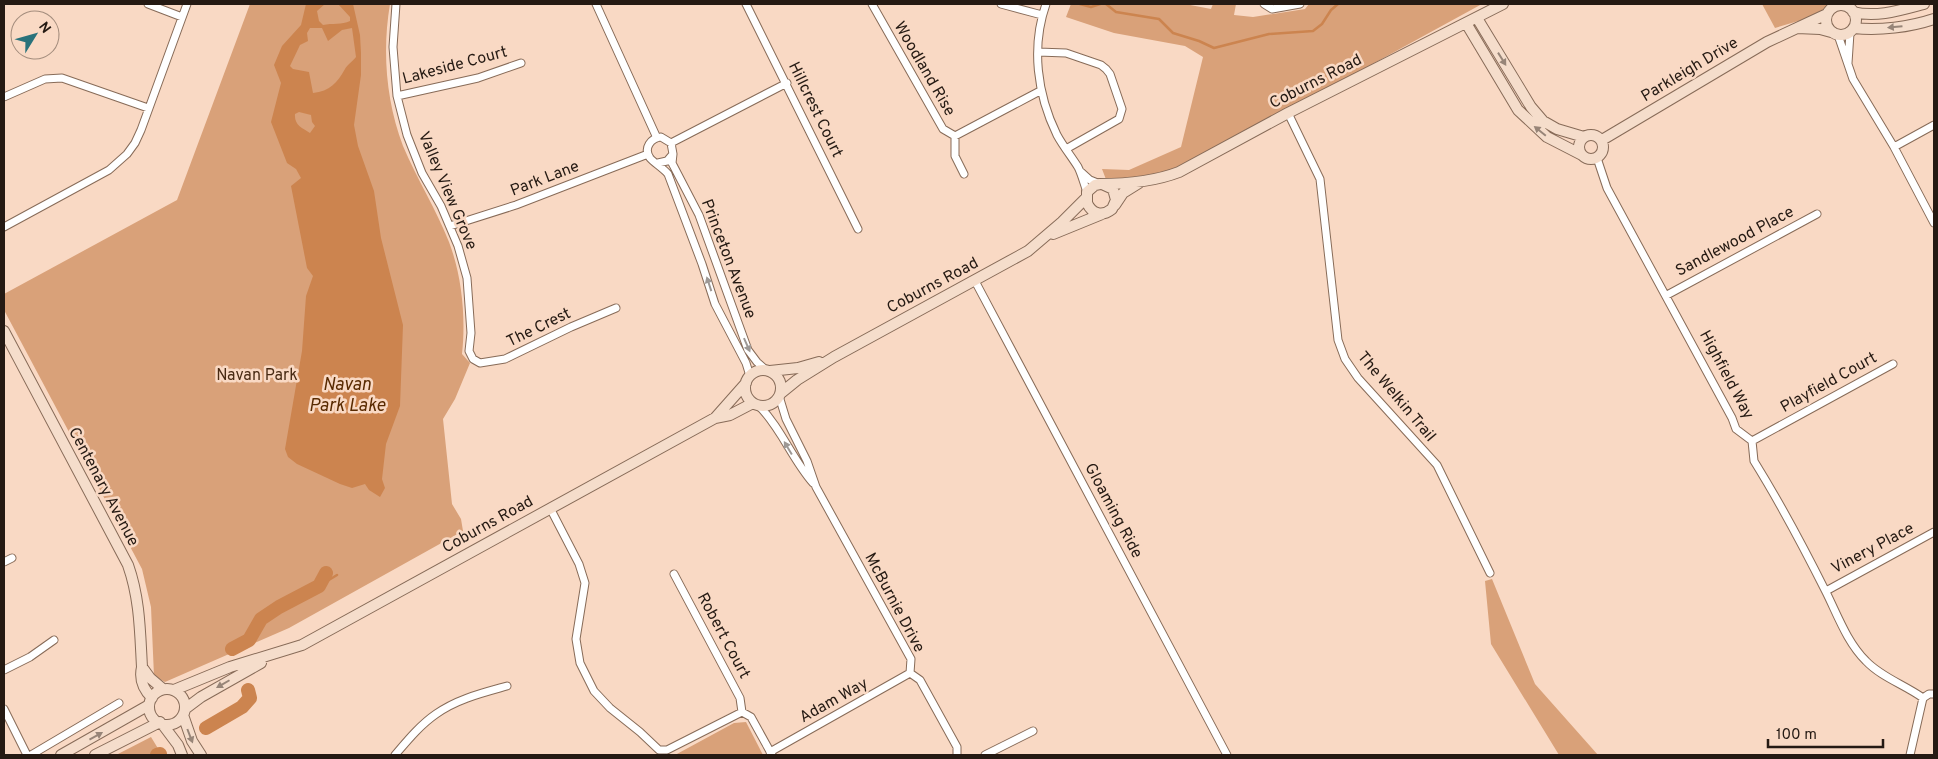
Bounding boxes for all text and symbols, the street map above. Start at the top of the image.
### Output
north arrow [10,10,60,60]
street label: Woodland Rise [889,18,959,120]
text: N [34,19,54,37]
one-way arrow [1886,23,1902,31]
street label: Parkleigh Drive [1638,33,1742,107]
street label: Lakeside Court [400,42,510,90]
street label: Coburns Road [1266,50,1366,114]
one-way arrow [1497,53,1507,66]
street label: Hillcrest Court [783,59,847,161]
one-way arrow [1534,125,1547,136]
street label: Valley View Grove [413,129,481,253]
street label: Park Lane [508,157,582,201]
street label: Princeton Avenue [696,196,760,322]
street label: Sandlewood Place [1672,202,1798,282]
street label: Coburns Road [884,253,982,319]
one-way arrow [704,276,712,291]
street label: The Crest [504,304,574,352]
street label: Highfield Way [1694,327,1758,423]
one-way arrow [743,338,751,352]
street label: The Welkin Trail [1352,348,1440,446]
street label: Playfield Court [1777,348,1881,418]
park label: Navan Park [216,366,298,386]
water label: Navan Park Lake [309,374,386,418]
street label: Centenary Avenue [63,424,143,550]
one-way arrow [784,441,793,454]
street label: Gloaming Ride [1080,460,1146,562]
street label: Coburns Road [439,492,537,558]
street label: Vinery Place [1828,519,1918,579]
street label: McBurnie Drive [859,550,929,656]
street label: Robert Court [692,590,754,682]
street label: Adam Way [796,674,872,728]
one-way arrow [216,680,229,689]
scale bar [1768,716,1883,748]
text: 100 m [1776,726,1817,745]
one-way arrow [186,729,194,744]
one-way arrow [89,732,102,741]

